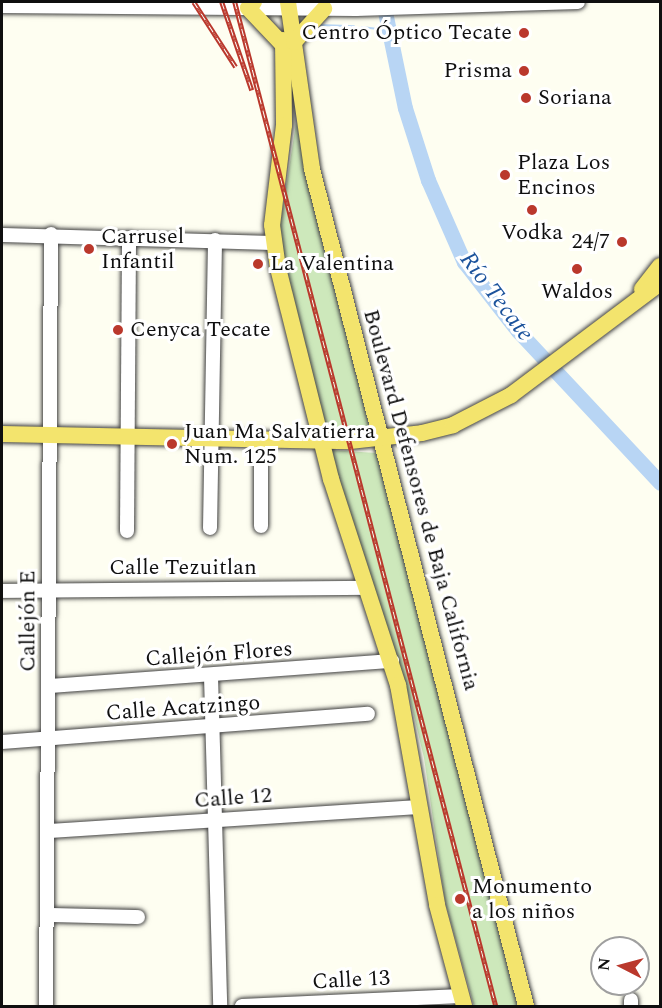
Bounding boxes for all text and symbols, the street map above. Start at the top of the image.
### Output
place label: Centro Óptico Tecate [302,20,512,46]
marker: Centro Óptico Tecate [517,26,531,40]
place label: Prisma [443,58,512,84]
marker: Prisma [517,64,531,78]
place label: Soriana [538,85,612,111]
marker: Soriana [519,91,533,105]
place label: Plaza Los Encinos [517,149,610,200]
marker: Plaza Los Encinos [498,168,512,182]
marker: Vodka [525,203,539,217]
place label: Vodka [501,220,563,246]
place label: Carrusel Infantil [101,223,184,274]
place label: 24/7 [572,229,610,255]
marker: 24/7 [615,235,629,249]
marker: Carrusel Infantil [82,242,96,256]
water label: Río Tecate [453,246,539,348]
place label: La Valentina [270,251,394,277]
marker: La Valentina [251,257,265,271]
marker: Waldos [570,262,584,276]
place label: Waldos [541,279,613,305]
street label: Boulevard Defensores de Baja California [357,306,485,694]
place label: Cenyca Tecate [130,317,271,343]
marker: Cenyca Tecate [111,323,125,337]
place label: Juan Ma Salvatierra Num. 125 [184,418,375,470]
marker: Juan Ma Salvatierra Num. 125 [165,437,179,451]
street label: Calle Tezuitlan [109,555,257,581]
street label: Callejón E [15,570,41,672]
street label: Callejón Flores [144,636,294,672]
street label: Calle Acatzingo [105,689,261,727]
street label: Calle 12 [193,782,273,814]
place label: Monumento a los niños [472,873,592,924]
marker: Monumento a los niños [453,892,467,906]
north arrow [590,936,650,996]
text: N [591,957,617,972]
street label: Calle 13 [312,965,390,995]

